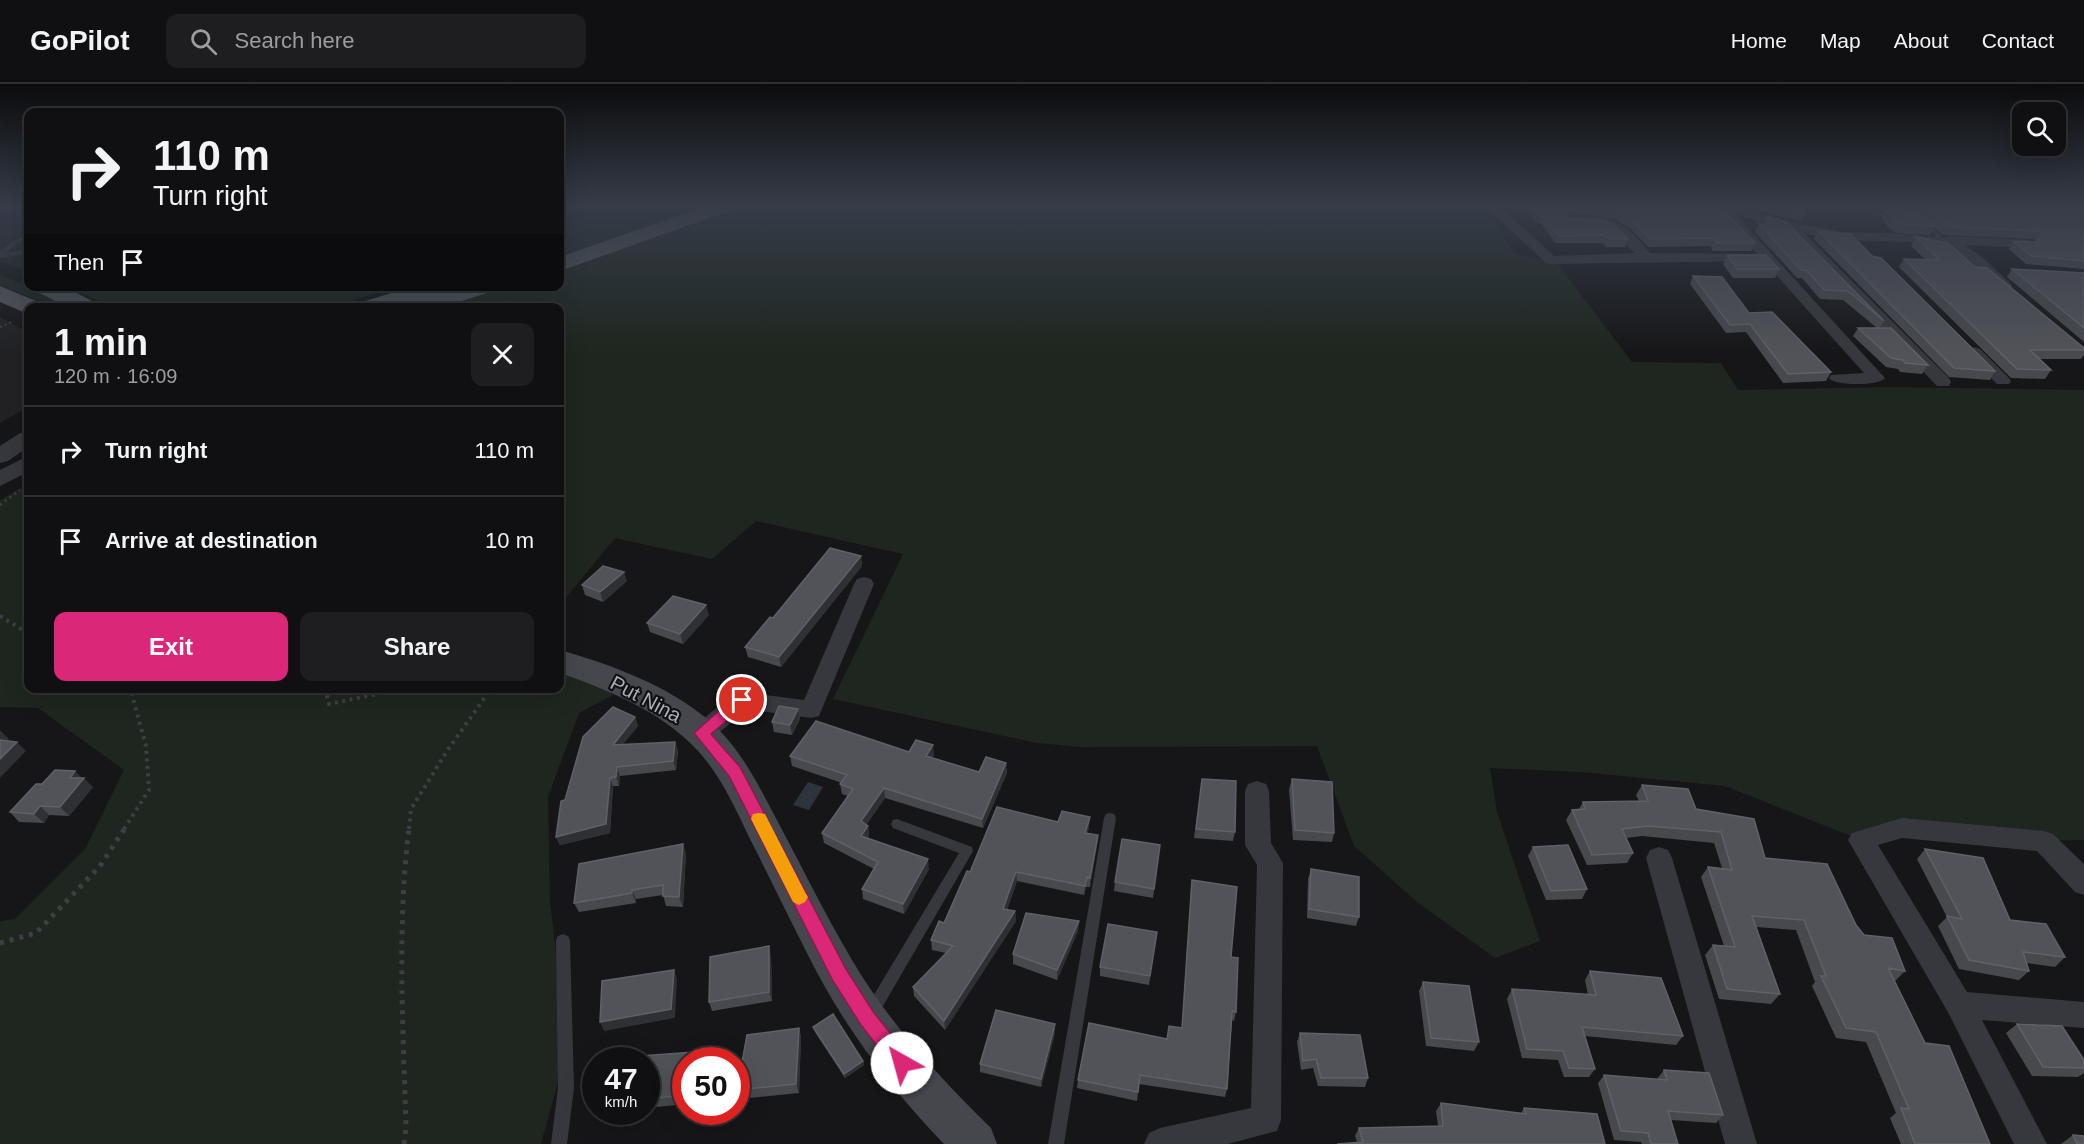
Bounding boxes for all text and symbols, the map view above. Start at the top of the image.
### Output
search box [166,14,586,68]
text: GoPilot [30,25,130,56]
icon: search [187,25,220,58]
text: Search here [235,28,354,53]
text: Home [1731,29,1787,52]
text: Map [1820,29,1861,52]
text: About [1894,29,1949,52]
text: Contact [1982,29,2054,52]
map controls [2012,102,2066,156]
button: search [2012,102,2066,156]
icon: right [54,132,132,210]
text: 110 m [153,132,270,179]
text: Turn right [153,181,268,211]
icon: arrive [116,246,149,279]
text: Then [54,250,104,275]
text: 1 min [54,322,148,363]
button: close [471,323,534,386]
text: 120 m · 16:09 [54,365,177,387]
icon: right [54,435,87,468]
text: Turn right [105,438,207,463]
text: 110 m [474,438,534,463]
icon: arrive [54,525,87,558]
text: Arrive at destination [105,528,318,553]
text: 10 m [485,528,534,553]
button: Exit [54,612,288,681]
button: Share [300,612,534,681]
street label: Put Nina [607,671,686,727]
pin [716,674,767,725]
icon: arrive [725,683,758,716]
position arrow [870,1031,934,1095]
speed limit sign: 50 [672,1047,750,1125]
text: 47 [604,1062,638,1095]
text: km/h [605,1093,637,1110]

